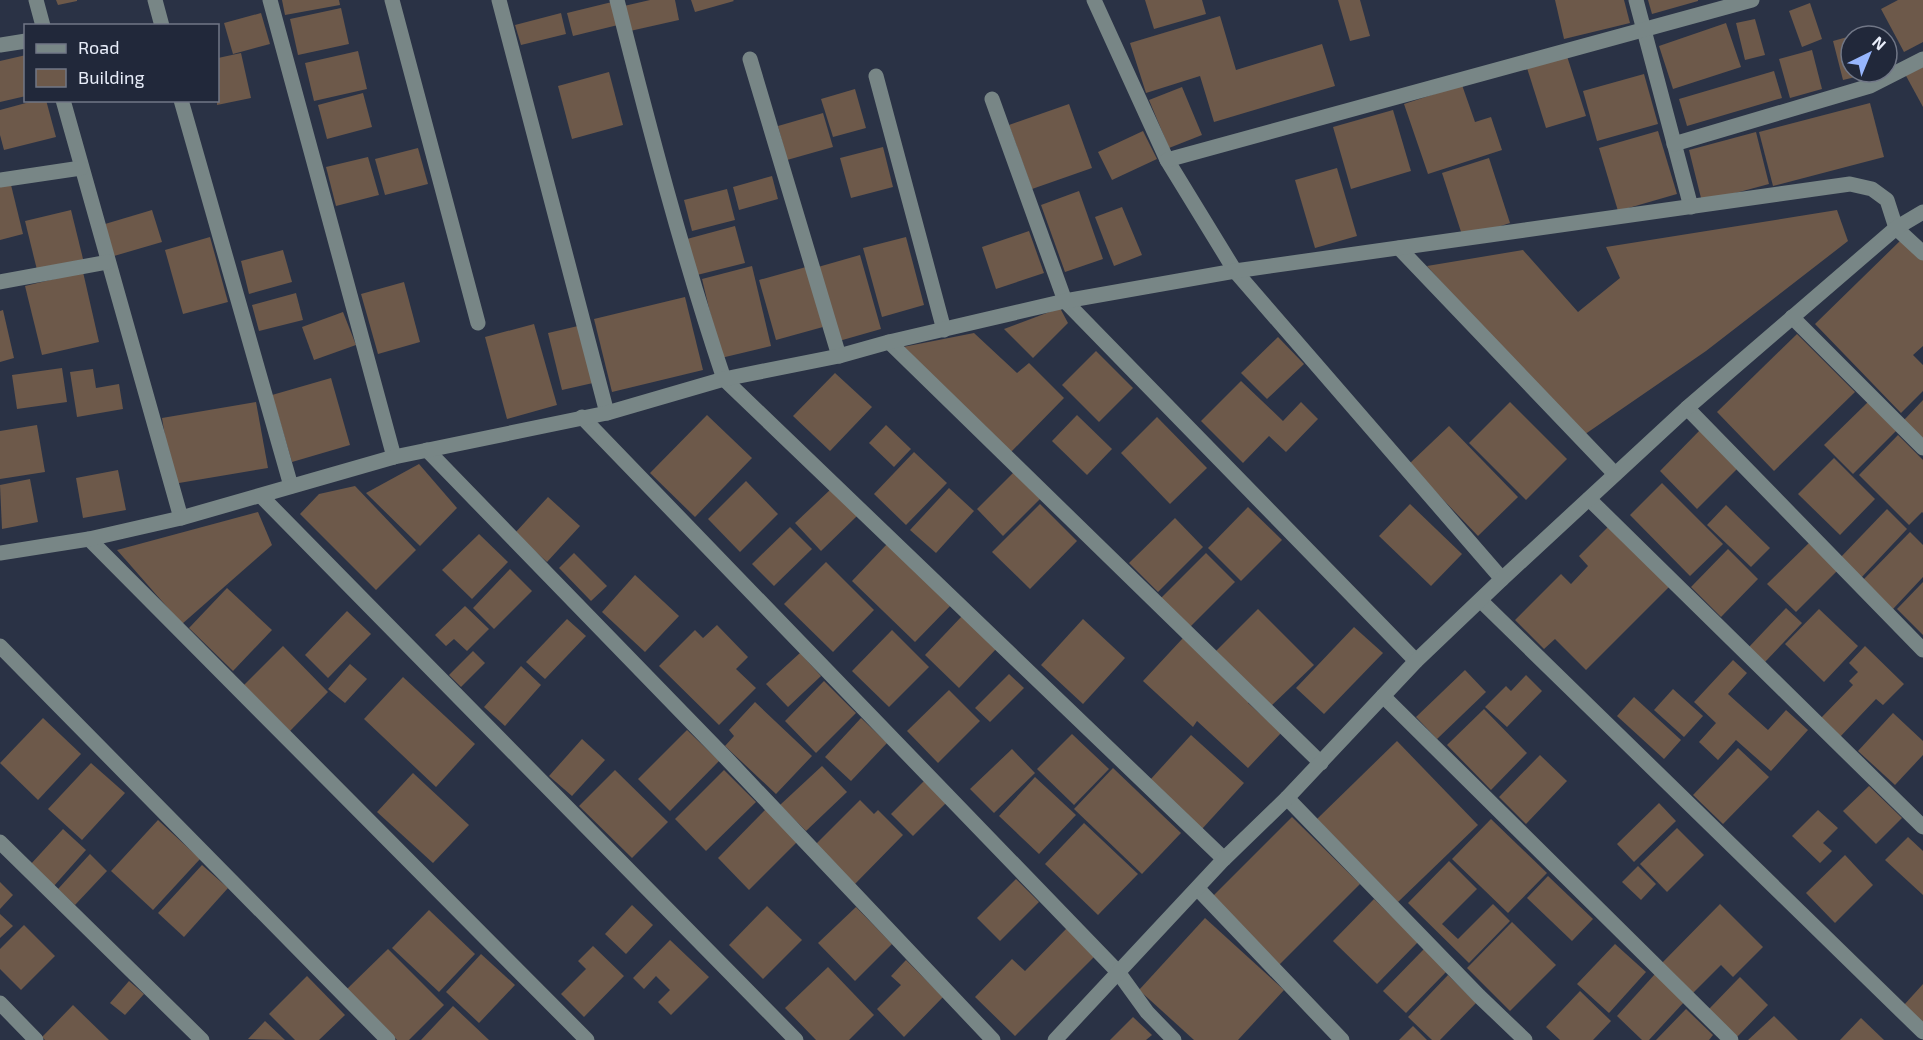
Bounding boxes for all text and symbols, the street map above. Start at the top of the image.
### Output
legend [24,24,219,102]
north arrow [1839,24,1899,84]
text: N [1869,32,1890,54]
text: Road [78,36,119,58]
text: Building [78,66,145,88]

